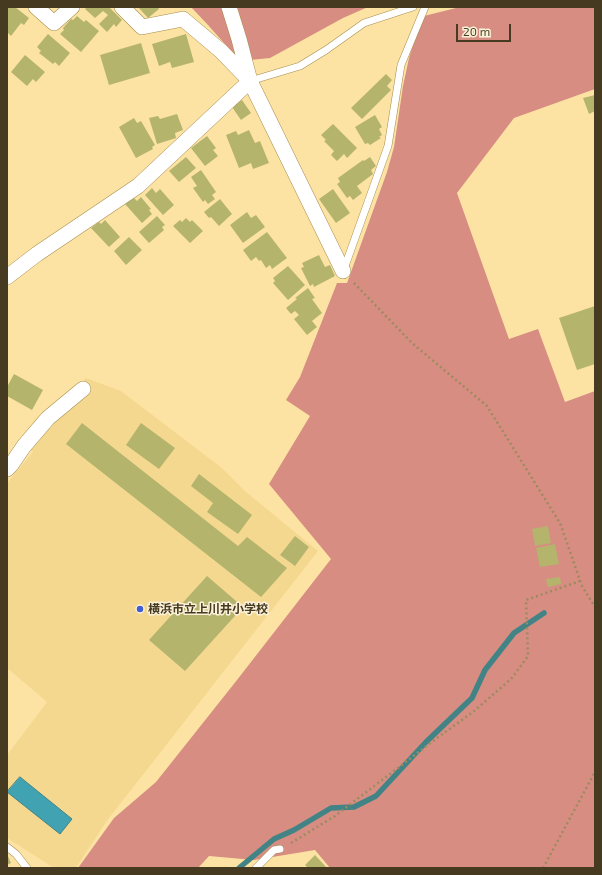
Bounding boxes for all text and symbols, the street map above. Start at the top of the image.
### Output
scale bar [458,16,513,42]
text: 20 m [463,24,490,38]
place label: 横浜市立上川井小学校 [148,602,268,616]
marker: 横浜市立上川井小学校 [135,604,145,614]

